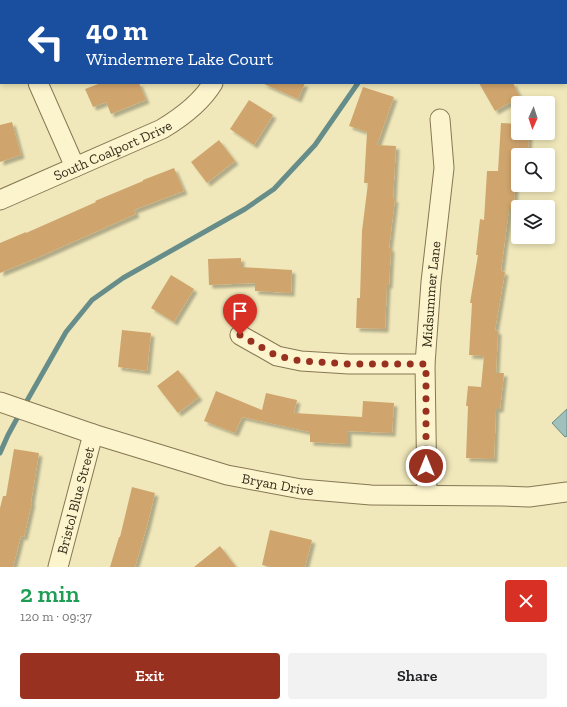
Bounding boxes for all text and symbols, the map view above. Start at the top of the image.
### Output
text: 40 m [86,14,148,47]
icon: left [20,16,72,68]
text: Windermere Lake Court [86,48,273,70]
north arrow [511,96,555,140]
map controls [511,96,555,244]
street label: South Coalport Drive [51,116,175,184]
button: search [511,148,555,192]
button: layers [511,200,555,244]
street label: Midsummer Lane [418,240,444,348]
pin [223,294,257,335]
icon: arrive [229,300,251,322]
street label: Bristol Blue Street [53,444,98,556]
position arrow [405,445,447,487]
street label: Bryan Drive [240,469,315,499]
text: 2 min [20,579,80,608]
button: close [505,580,547,622]
text: 120 m · 09:37 [20,609,92,624]
button: Exit [20,653,280,699]
button: Share [288,653,547,699]

